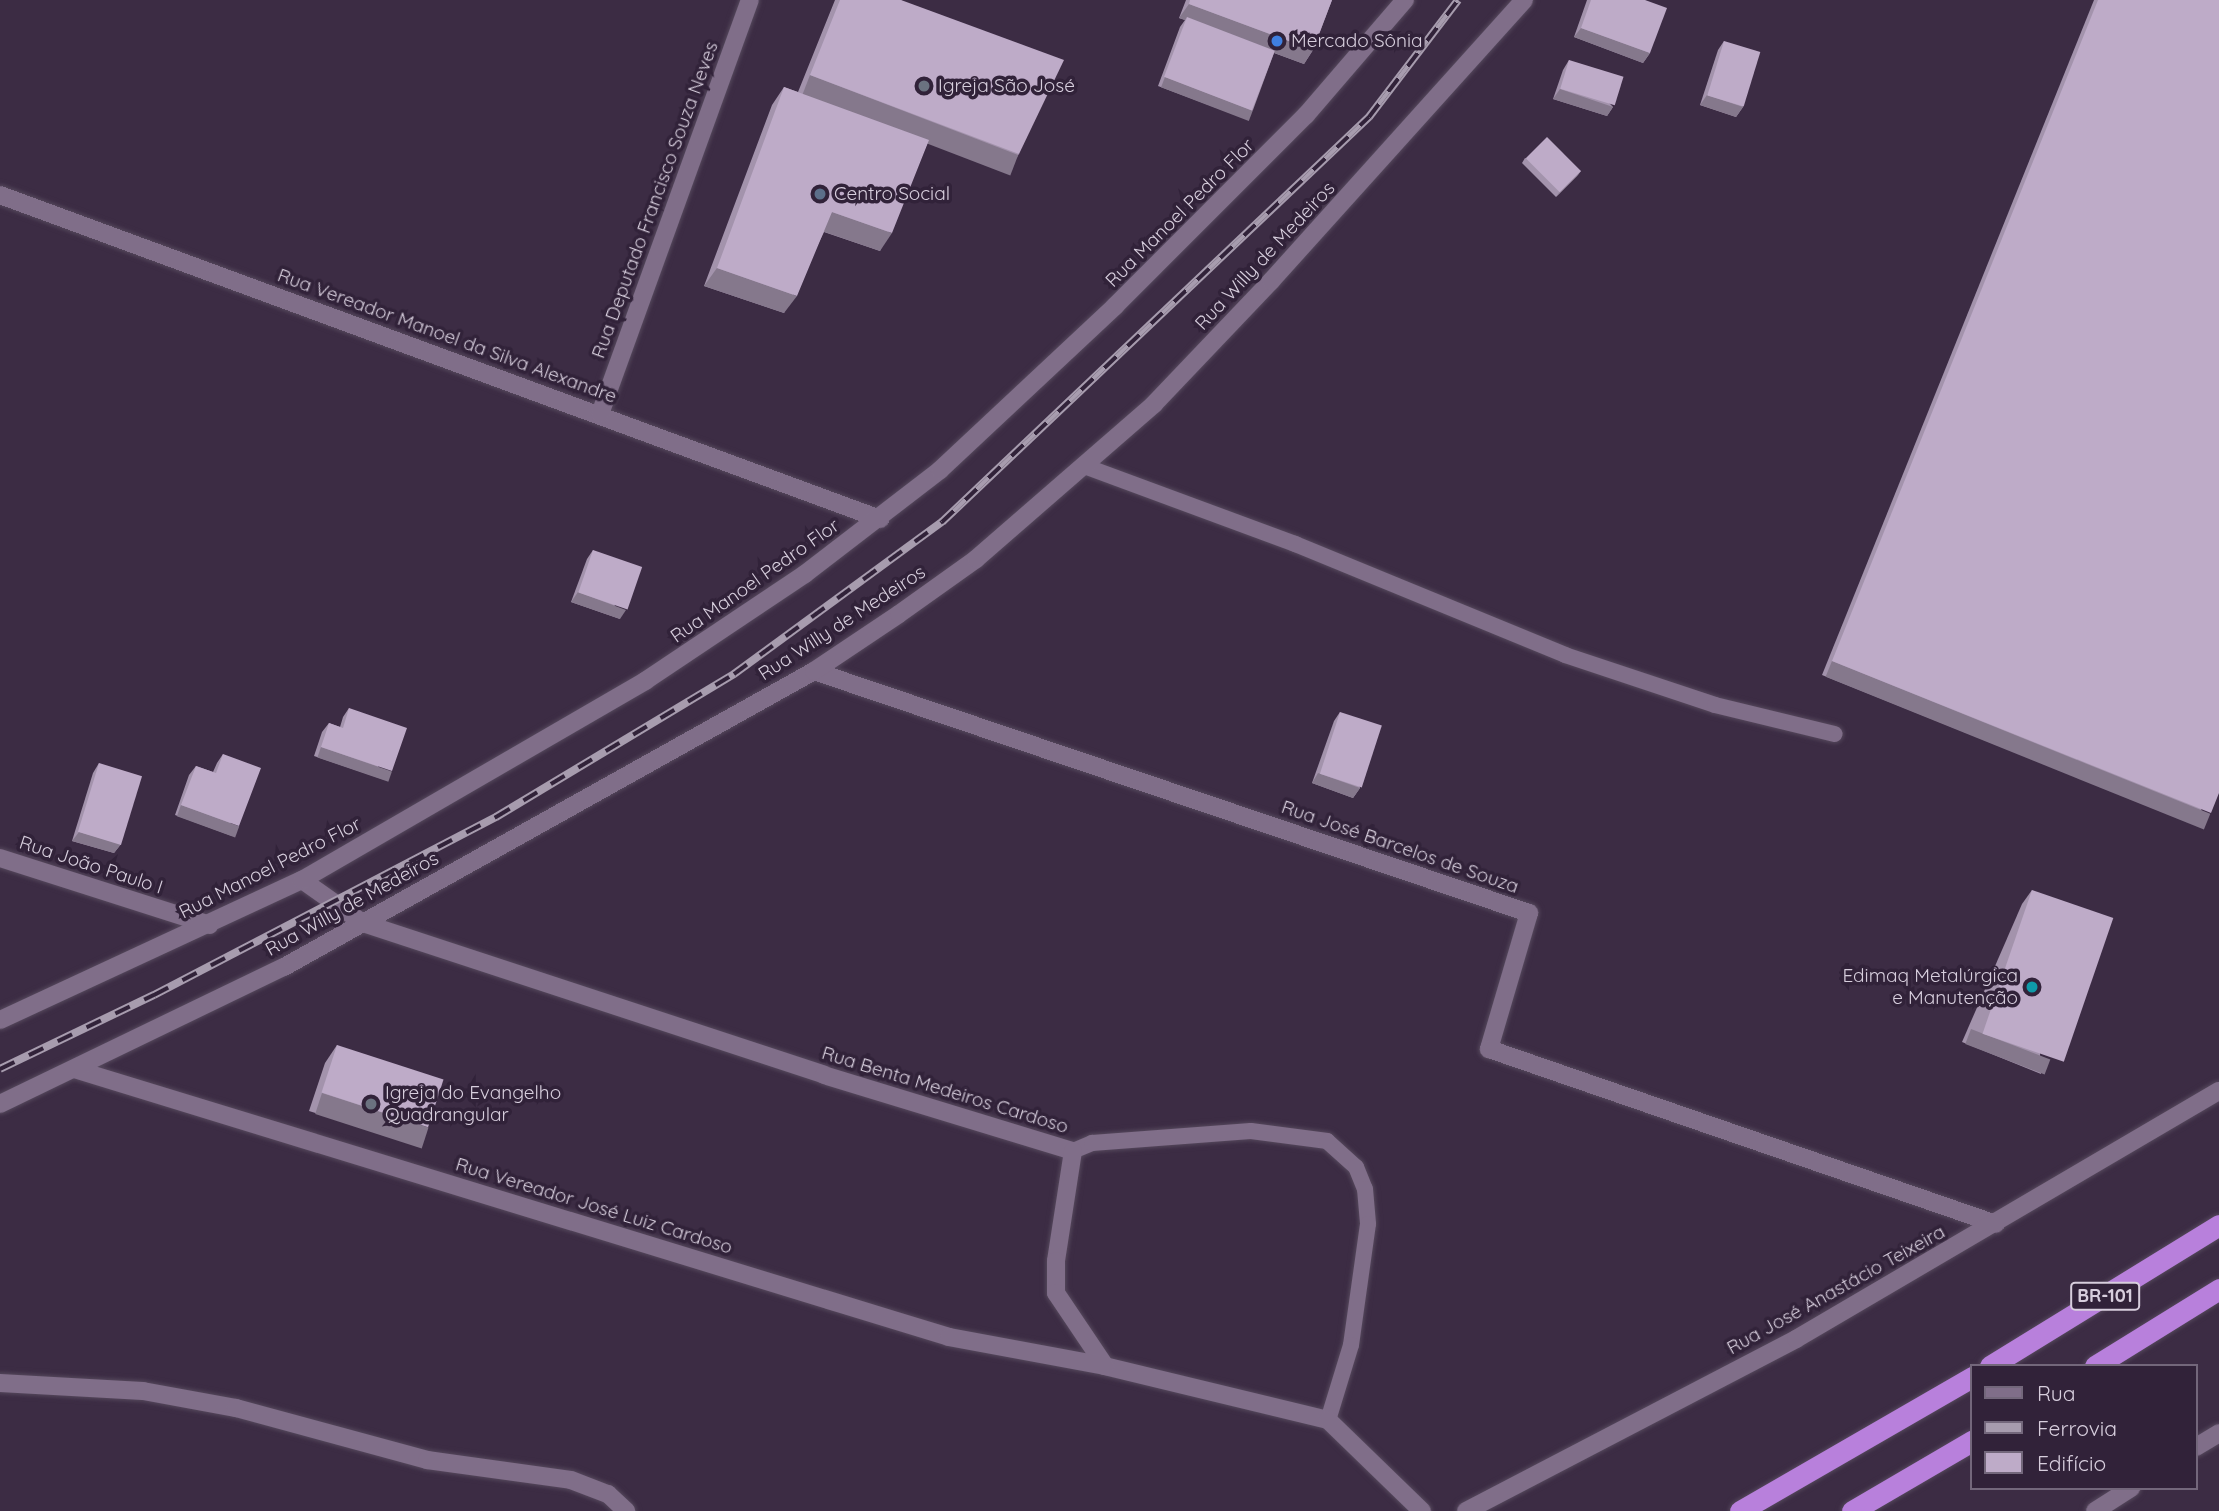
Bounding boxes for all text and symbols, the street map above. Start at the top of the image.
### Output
place label: Mercado Sônia [1291,30,1423,52]
marker: Mercado Sônia [1269,33,1285,49]
street label: Rua Deputado Francisco Souza Neves [587,39,723,361]
place label: Igreja São José [938,75,1075,97]
marker: Igreja São José [916,78,932,94]
street label: Rua Manoel Pedro Flor [1101,134,1259,292]
street label: Rua Willy de Medeiros [1190,177,1340,335]
place label: Centro Social [834,183,950,205]
marker: Centro Social [812,186,828,202]
street label: Rua Vereador Manoel da Silva Alexandre [274,264,620,408]
street label: Rua Manoel Pedro Flor [666,514,844,648]
street label: Rua Willy de Medeiros [754,561,930,685]
street label: Rua José Barcelos de Souza [1278,796,1522,898]
street label: Rua Manoel Pedro Flor [175,812,365,924]
street label: Rua João Paulo I [16,831,166,899]
street label: Rua Willy de Medeiros [261,847,443,961]
place label: Edimaq Metalúrgica e Manutenção [1842,965,2018,1009]
marker: Edimaq Metalúrgica e Manutenção [2024,979,2040,995]
street label: Rua Benta Medeiros Cardoso [819,1042,1071,1138]
place label: Igreja do Evangelho Quadrangular [385,1082,561,1126]
marker: Igreja do Evangelho Quadrangular [363,1096,379,1112]
street label: Rua Vereador José Luiz Cardoso [453,1153,735,1259]
street label: Rua José Anastácio Teixeira [1723,1220,1949,1360]
road number: BR-101 [2070,1282,2140,1310]
legend [1970,1364,2198,1490]
text: Rua [2037,1380,2076,1406]
text: Ferrovia [2037,1415,2117,1441]
text: Edifício [2037,1450,2106,1476]

